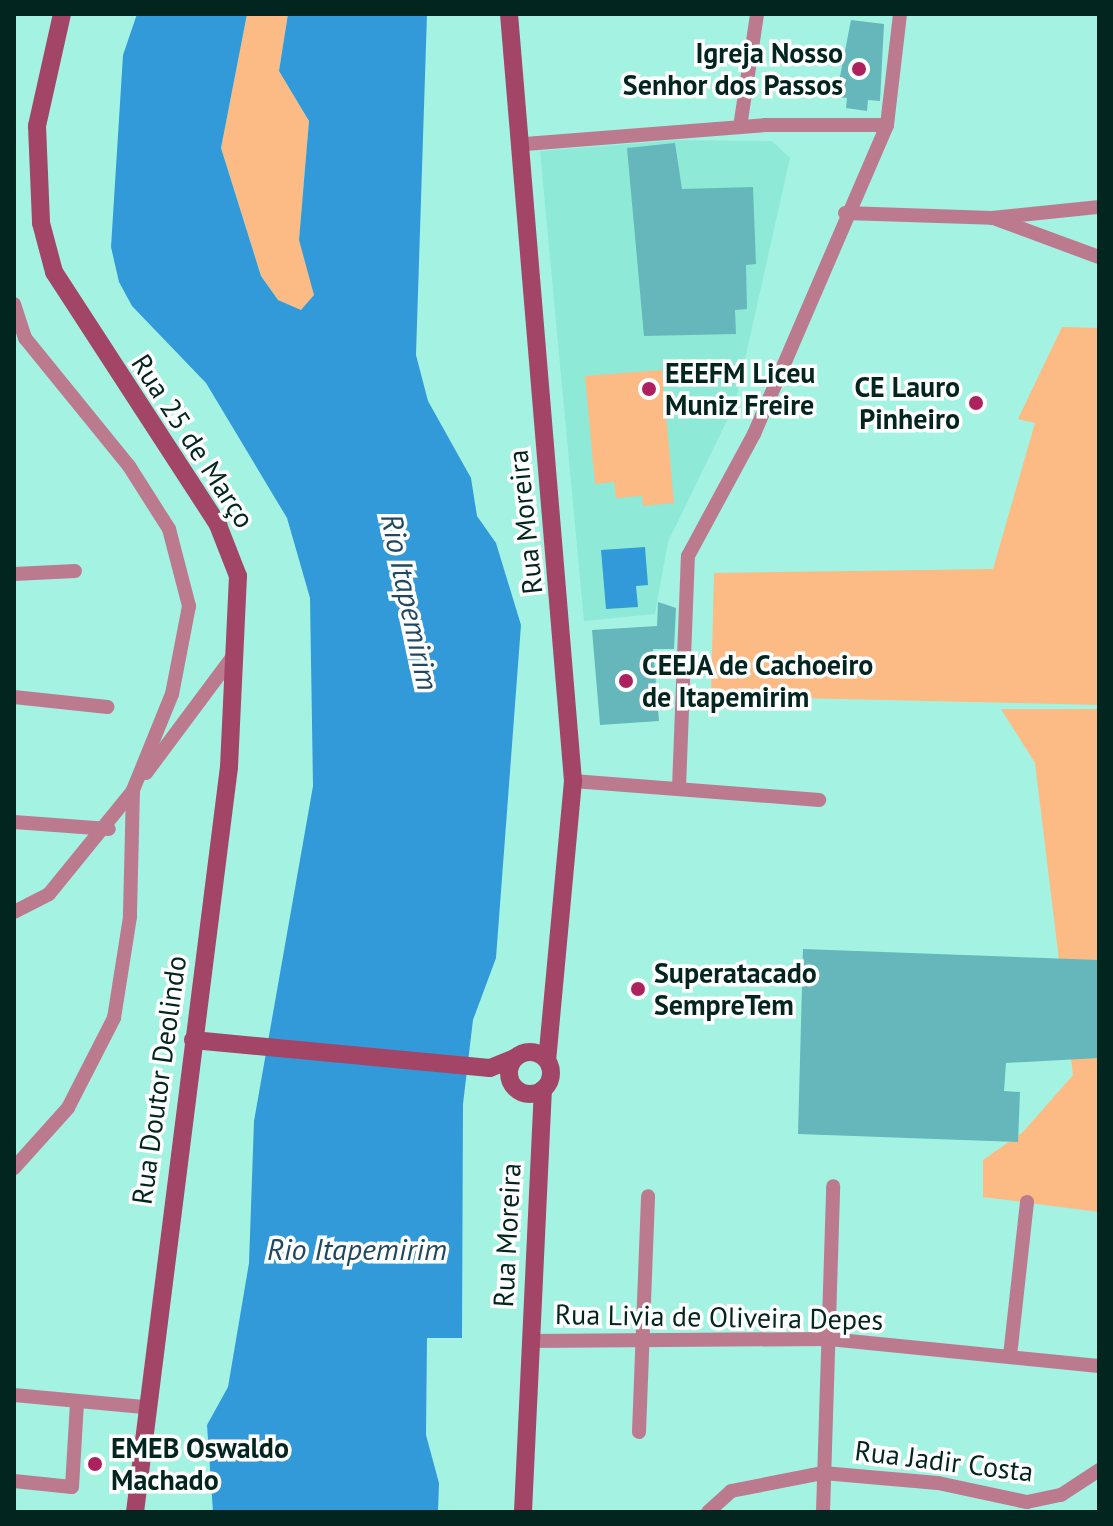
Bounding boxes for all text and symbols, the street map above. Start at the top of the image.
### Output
place label: Igreja Nosso Senhor dos Passos [623,36,843,102]
marker: Igreja Nosso Senhor dos Passos [850,60,868,78]
street label: Rua 25 de Março [124,348,262,534]
place label: EEEFM Liceu Muniz Freire [665,356,815,422]
place label: CE Lauro Pinheiro [854,370,960,436]
marker: EEEFM Liceu Muniz Freire [640,380,658,398]
marker: CE Lauro Pinheiro [967,394,985,412]
street label: Rua Moreira [501,448,549,596]
water label: Rio Itapemirim [374,510,446,694]
place label: CEEJA de Cachoeiro de Itapemirim [642,648,875,714]
marker: CEEJA de Cachoeiro de Itapemirim [617,672,635,690]
street label: Rua Doutor Deolindo [125,954,193,1206]
place label: Superatacado SempreTem [654,956,817,1022]
marker: Superatacado SempreTem [629,980,647,998]
street label: Rua Moreira [486,1162,528,1308]
water label: Rio Itapemirim [267,1231,447,1267]
street label: Rua Livia de Oliveira Depes [555,1297,883,1337]
place label: EMEB Oswaldo Machado [111,1431,289,1497]
street label: Rua Jadir Costa [853,1433,1035,1489]
marker: EMEB Oswaldo Machado [86,1455,104,1473]

